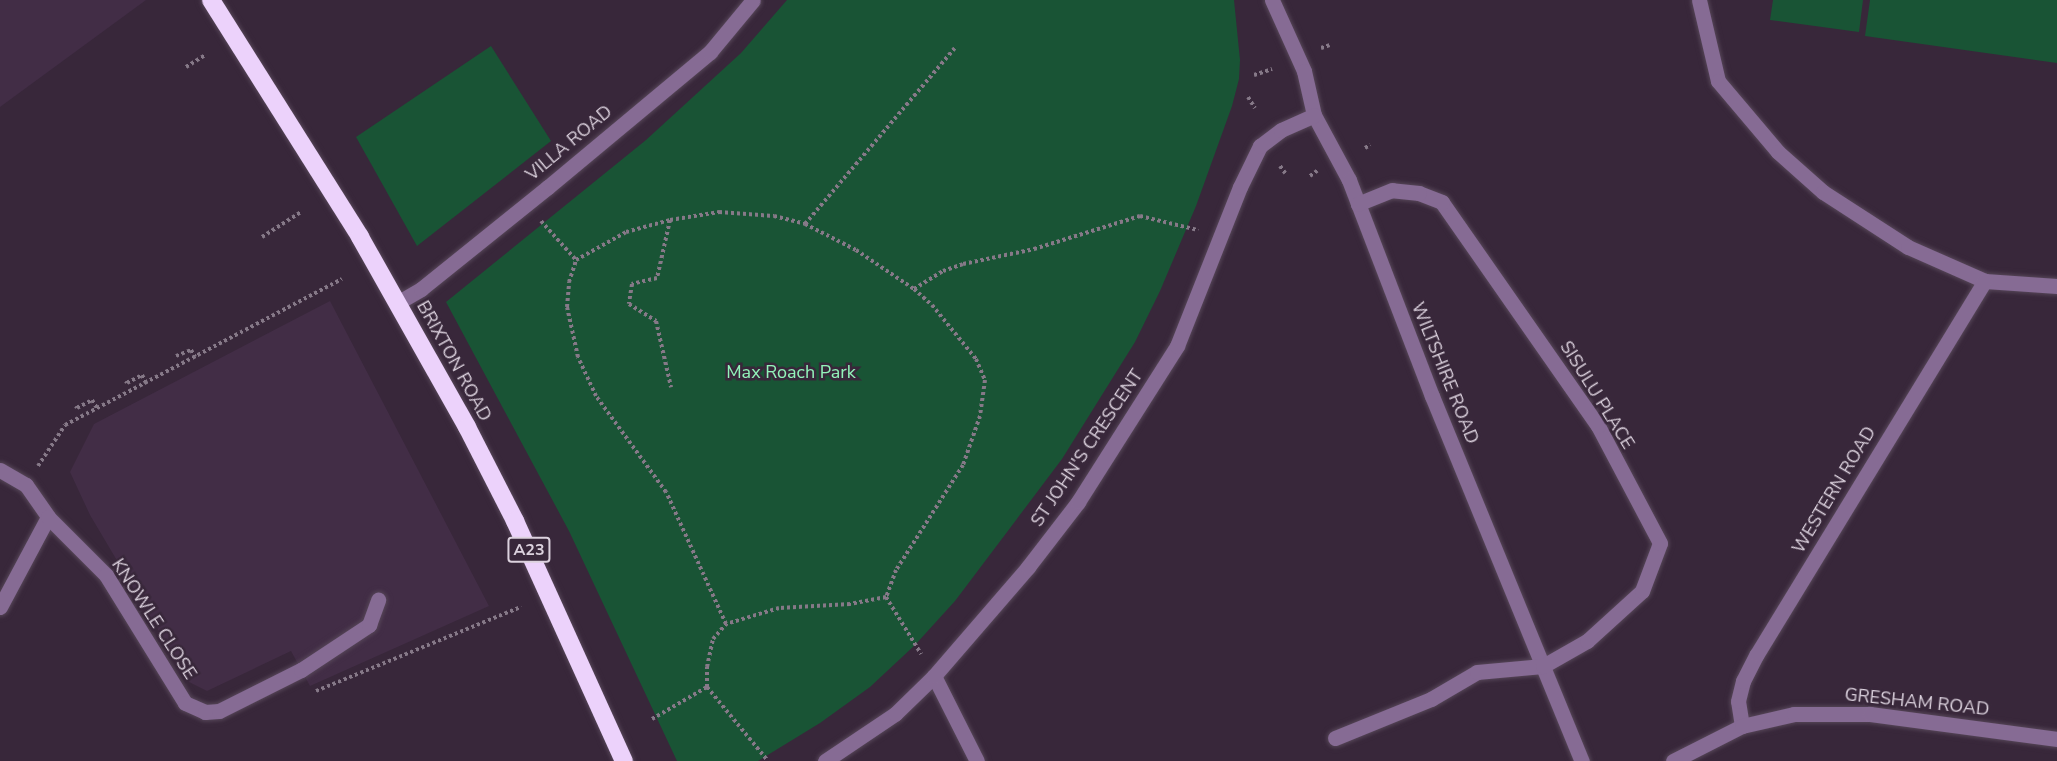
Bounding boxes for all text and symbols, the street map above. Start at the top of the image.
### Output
street label: VILLA ROAD [521,101,617,185]
street label: BRIXTON ROAD [412,297,496,425]
street label: WILTSHIRE ROAD [1407,299,1483,447]
street label: SISULU PLACE [1555,337,1639,453]
park label: Max Roach Park [726,361,856,383]
street label: ST JOHN'S CRESCENT [1026,365,1148,531]
street label: WESTERN ROAD [1788,423,1880,557]
road number: A23 [506,537,552,563]
street label: KNOWLE CLOSE [107,555,201,683]
street label: GRESHAM ROAD [1844,684,1990,720]

